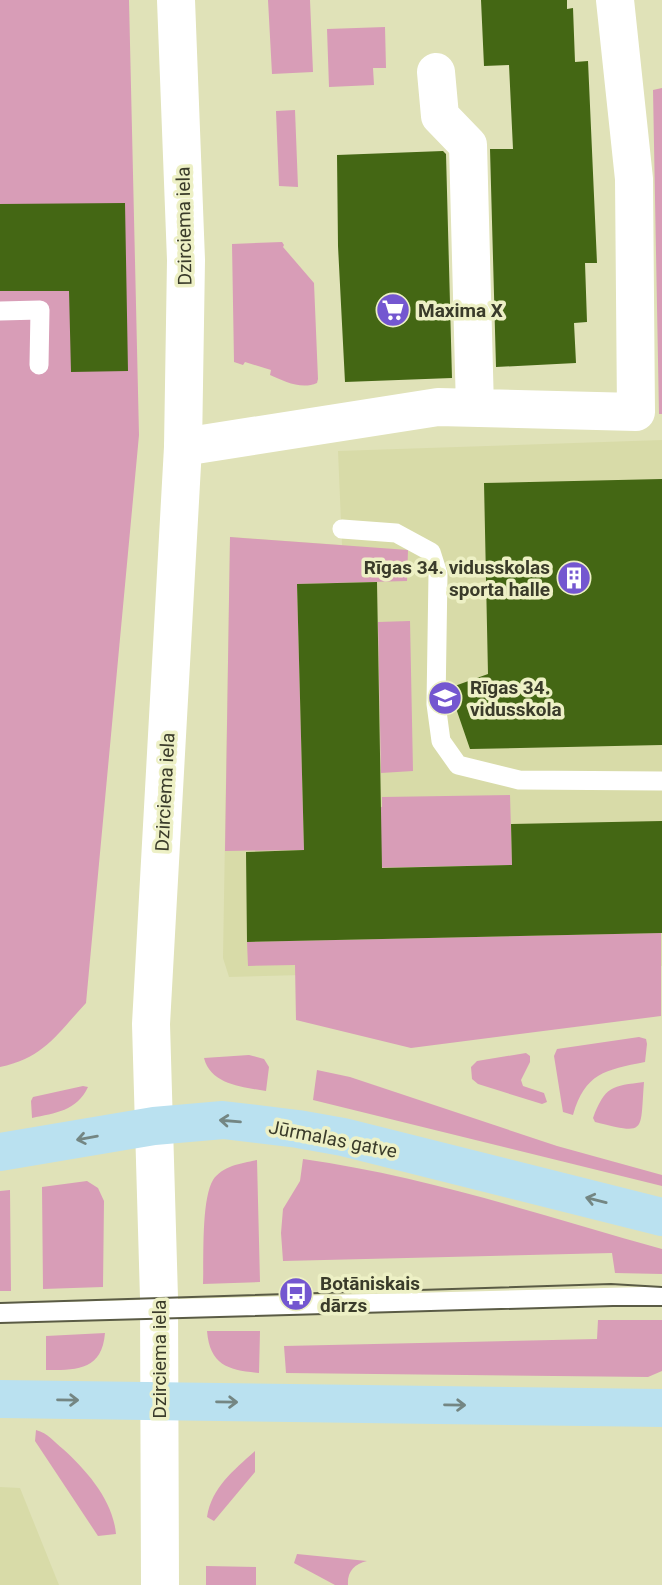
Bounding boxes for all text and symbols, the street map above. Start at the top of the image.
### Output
street label: Dzirciema iela [171,166,197,286]
supermarket icon: Maxima X [374,291,412,329]
place label: Maxima X [418,299,503,322]
place label: Rīgas 34. vidusskolas sporta halle [364,556,550,601]
building icon: Rīgas 34. vidusskolas sporta halle [555,559,593,597]
place label: Rīgas 34. vidusskola [470,676,562,721]
school or university icon: Rīgas 34. vidusskola [426,679,464,717]
street label: Dzirciema iela [150,732,180,852]
one-way arrow [219,1114,242,1127]
street label: Jūrmalas gatve [267,1115,399,1163]
one-way arrow [76,1132,99,1145]
one-way arrow [585,1193,608,1206]
place label: Botāniskais dārzs [320,1272,420,1317]
bus stop icon: Botāniskais dārzs [277,1275,315,1313]
street label: Dzirciema iela [148,1300,171,1418]
one-way arrow [56,1393,79,1407]
one-way arrow [216,1395,239,1409]
one-way arrow [443,1398,466,1411]

